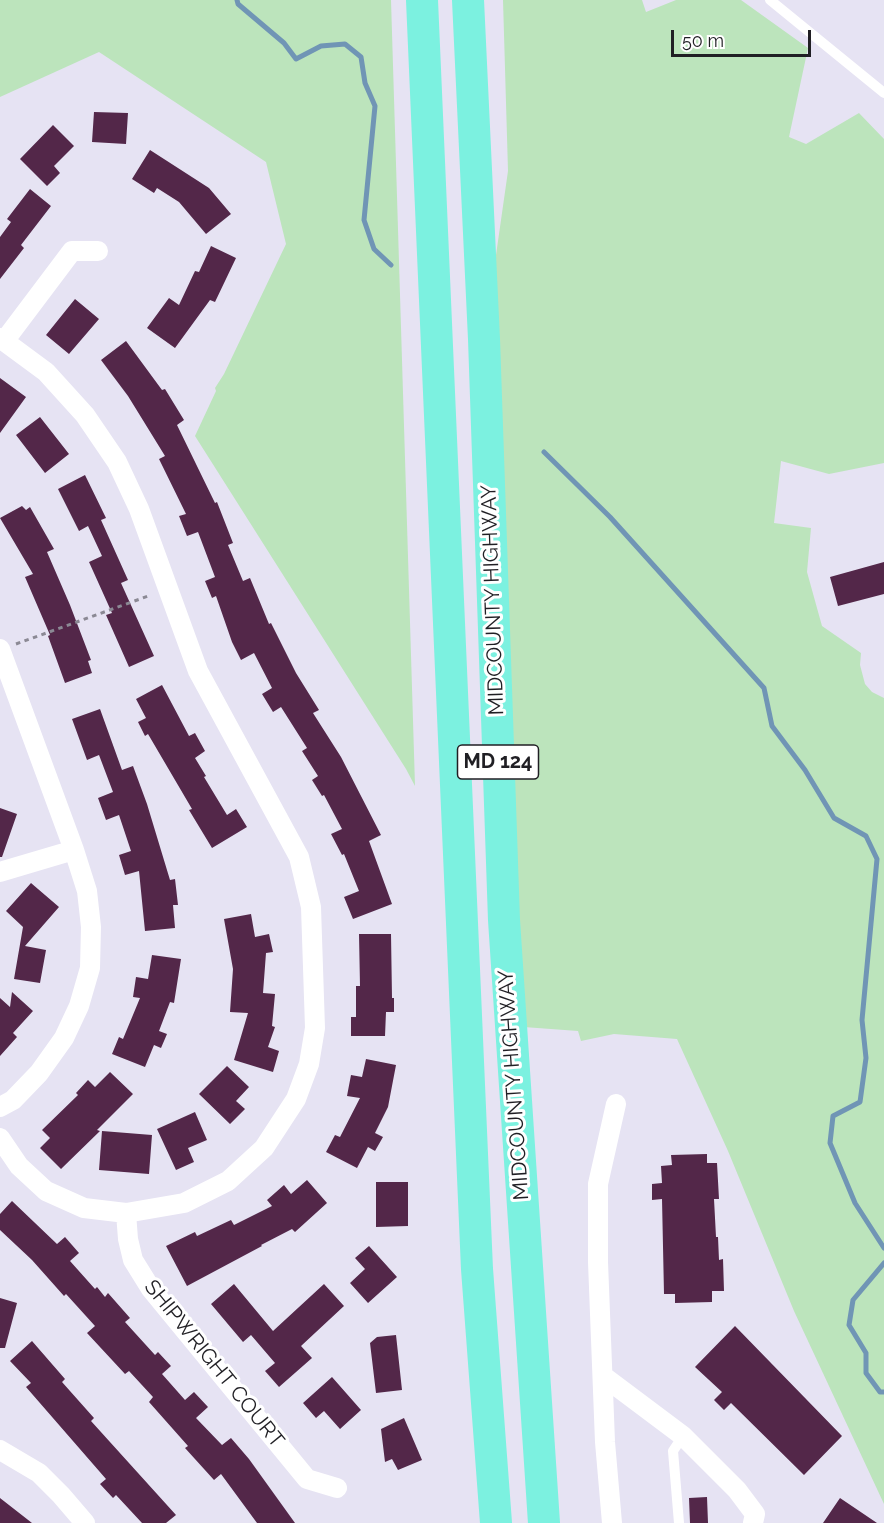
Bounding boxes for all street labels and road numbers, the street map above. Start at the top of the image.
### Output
street label: MIDCOUNTY HIGHWAY [476,484,510,716]
road number: MD 124 [458,745,538,779]
street label: MIDCOUNTY HIGHWAY [493,969,535,1201]
street label: SHIPWRIGHT COURT [139,1275,289,1453]

